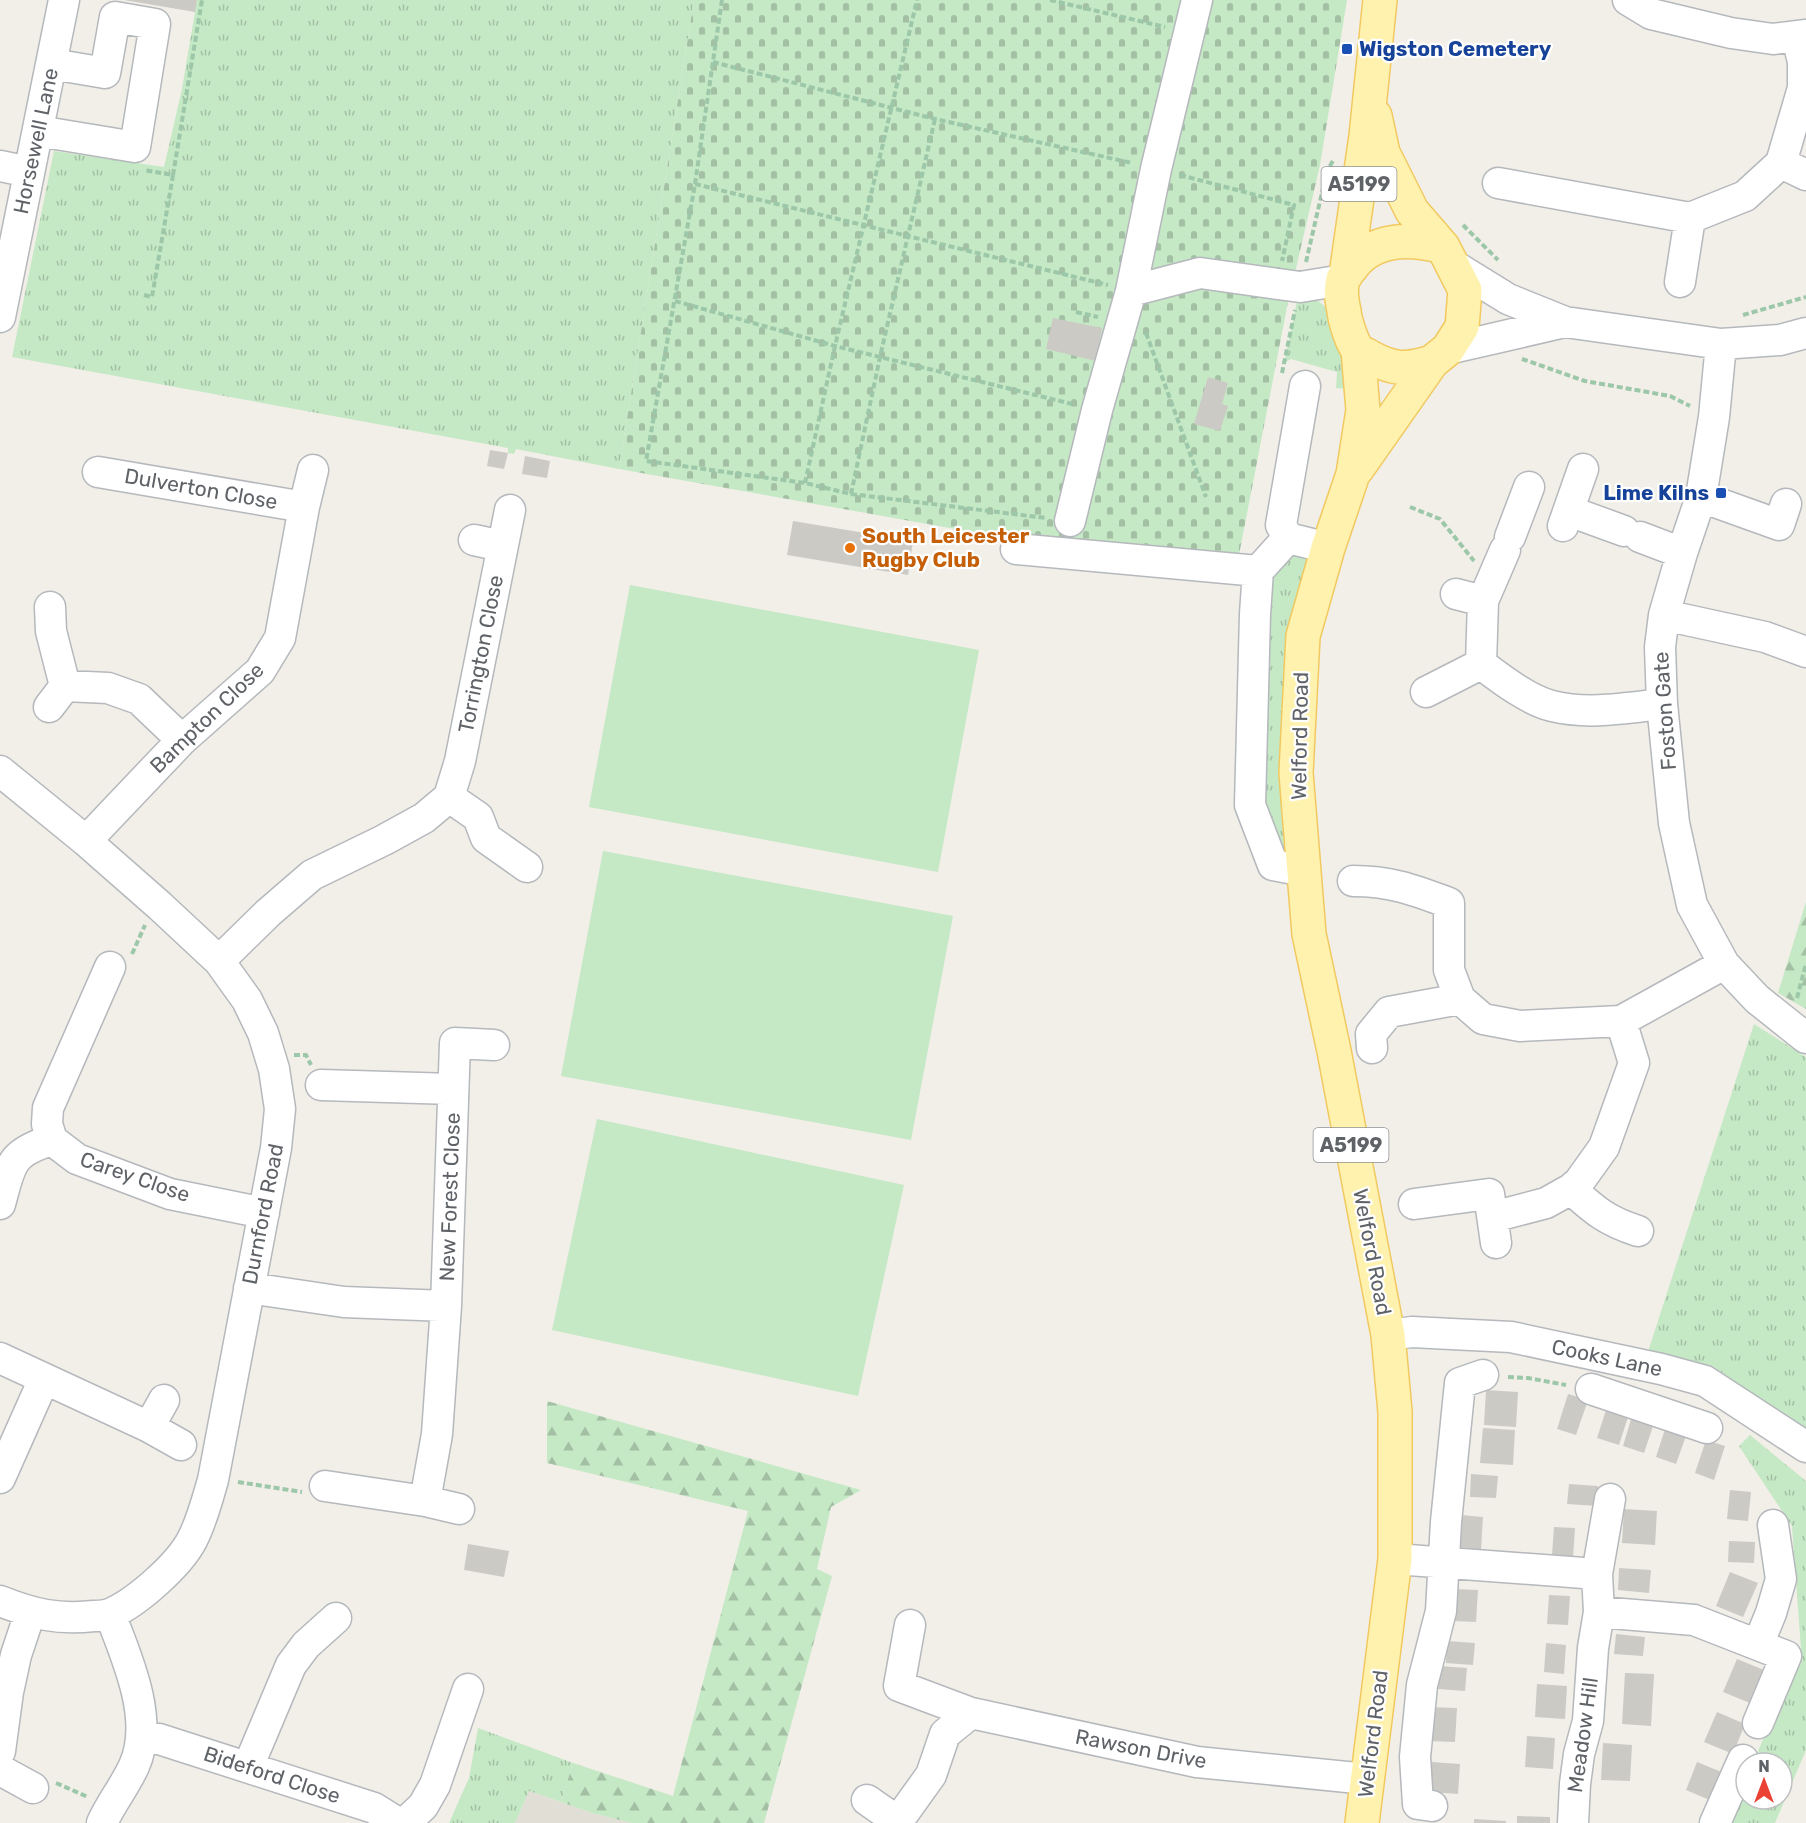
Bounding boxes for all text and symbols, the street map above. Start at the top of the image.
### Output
place label: Wigston Cemetery [1359,36,1552,61]
marker: Wigston Cemetery [1340,42,1354,56]
street label: Horsewell Lane [8,66,63,216]
road number: A5199 [1322,167,1396,201]
street label: Dulverton Close [123,463,280,514]
place label: Lime Kilns [1603,480,1709,505]
marker: Lime Kilns [1714,486,1728,500]
place label: South Leicester Rugby Club [862,523,1030,572]
marker: South Leicester Rugby Club [843,541,857,555]
street label: Torrington Close [453,573,508,735]
street label: Foston Gate [1648,651,1681,771]
street label: Bampton Close [145,657,269,778]
street label: Welford Road [1286,672,1313,800]
street label: New Forest Close [434,1112,465,1282]
road number: A5199 [1314,1128,1388,1162]
street label: Durnford Road [237,1141,288,1286]
street label: Carey Close [77,1146,193,1207]
street label: Welford Road [1348,1187,1397,1317]
street label: Cooks Lane [1549,1334,1665,1381]
street label: Welford Road [1352,1669,1393,1799]
street label: Meadow Hill [1562,1676,1603,1794]
street label: Rawson Drive [1073,1724,1209,1773]
street label: Bideford Close [201,1741,344,1808]
north arrow [1734,1751,1794,1811]
text: N [1758,1757,1770,1776]

